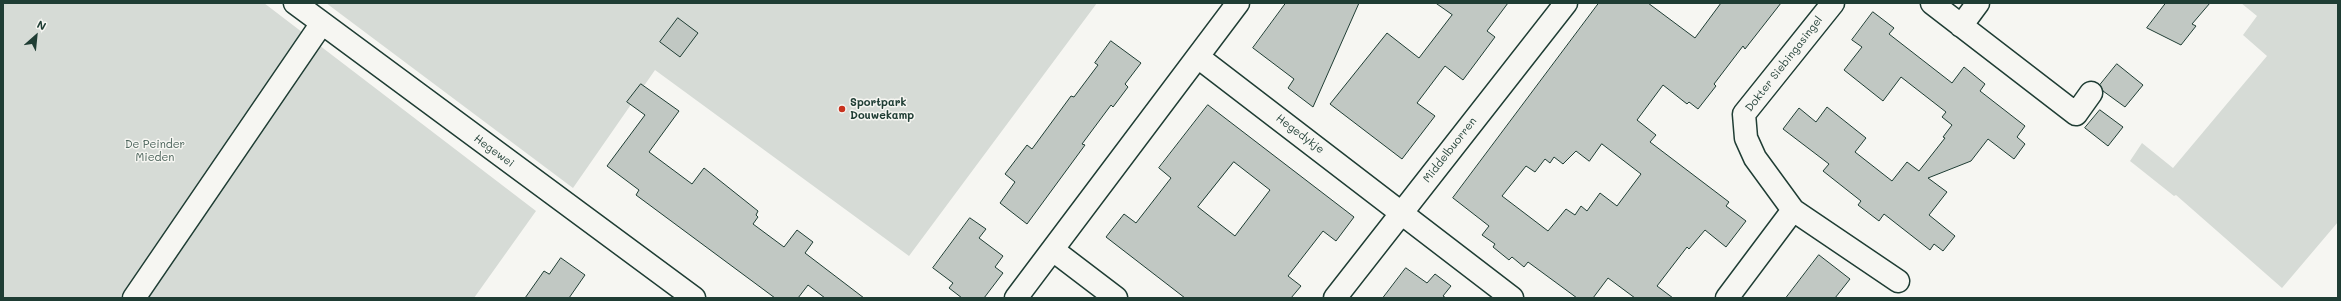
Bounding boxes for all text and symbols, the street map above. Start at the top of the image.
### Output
street label: Dokter Siebingasingel [1743,14,1825,114]
north arrow [16,16,56,56]
text: N [35,16,49,33]
place label: Sportpark Douwekamp [850,96,914,122]
marker: Sportpark Douwekamp [837,104,847,114]
street label: Hegedykje [1273,112,1327,156]
street label: Middelbuorren [1420,115,1480,185]
street label: Hegewei [471,132,517,170]
park label: De Peinder Mieden [125,138,185,164]

